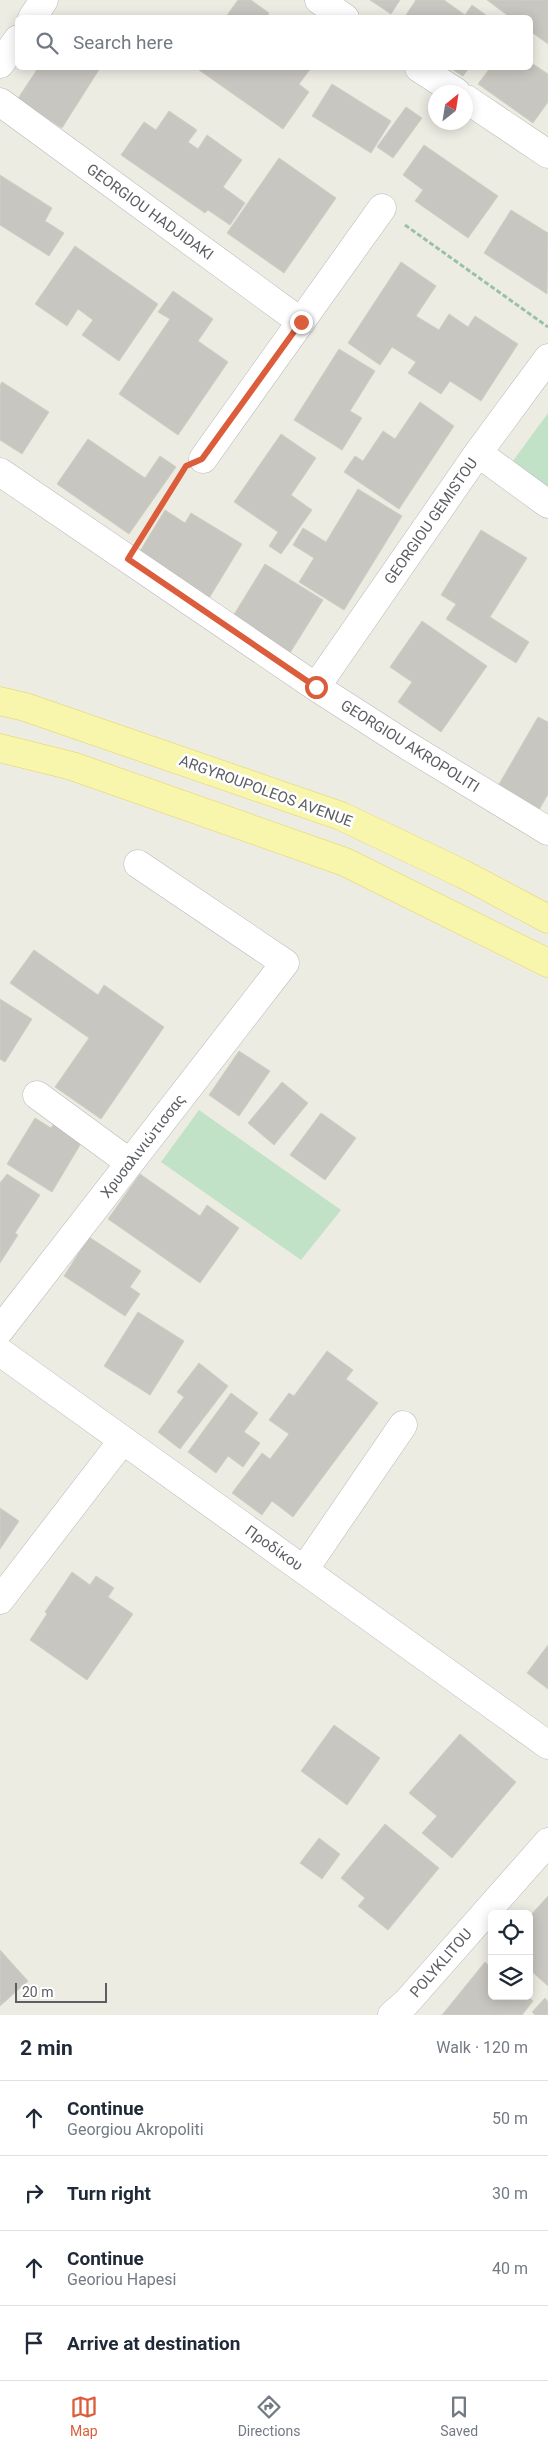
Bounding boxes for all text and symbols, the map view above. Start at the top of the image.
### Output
search box [15,15,533,70]
icon: search [33,29,61,57]
text: Search here [73,31,173,54]
north arrow [428,85,473,130]
street label: GEORGIOU HADJIDAKI [83,160,217,264]
route end [290,311,313,334]
street label: GEORGIOU GEMISTOU [381,454,481,588]
route start [305,676,328,699]
street label: GEORGIOU AKROPOLITI [337,696,483,796]
street label: ARGYROUPOLEOS AVENUE [177,751,356,831]
street label: Χρυσαλινιώτισσας [97,1091,189,1201]
street label: Προδίκου [242,1522,306,1574]
map controls [488,1910,533,2000]
button: locate [488,1910,533,1955]
street label: POLYKLITOU [406,1925,476,2001]
button: layers [488,1955,533,2000]
scale bar [15,1980,108,2003]
text: 20 m [22,1984,54,2000]
text: 2 min [20,2036,73,2060]
text: Walk · 120 m [436,2038,528,2057]
text: Continue [67,2097,144,2120]
icon: ahead [20,2104,48,2132]
text: 50 m [492,2109,528,2128]
text: Georgiou Akropoliti [67,2120,204,2139]
icon: right [20,2179,48,2207]
text: Turn right [67,2182,151,2205]
text: 30 m [492,2184,528,2203]
text: Continue [67,2247,144,2270]
icon: ahead [20,2254,48,2282]
text: 40 m [492,2259,528,2278]
text: Georiou Hapesi [67,2270,176,2289]
icon: arrive [20,2329,48,2357]
text: Arrive at destination [67,2332,240,2355]
tab: Map [70,2393,98,2439]
tab: Directions [238,2393,301,2439]
tab: Saved [440,2393,478,2439]

